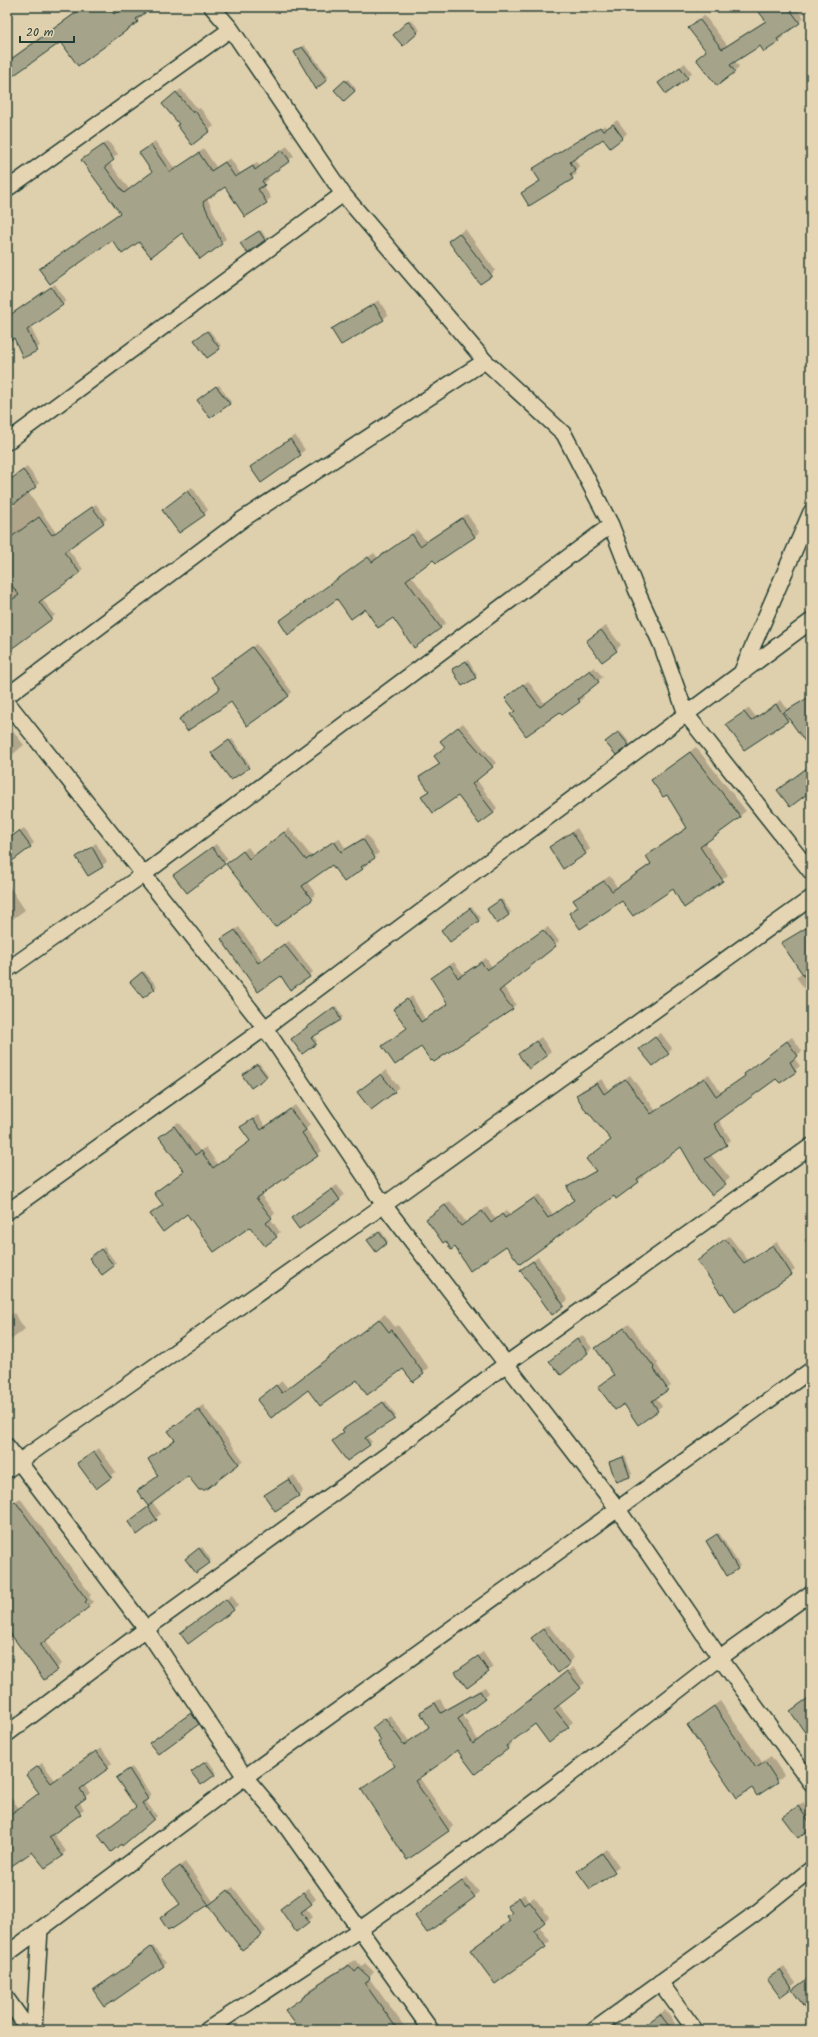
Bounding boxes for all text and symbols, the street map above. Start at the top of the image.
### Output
scale bar [20,18,74,44]
text: 20 m [26,23,54,42]

